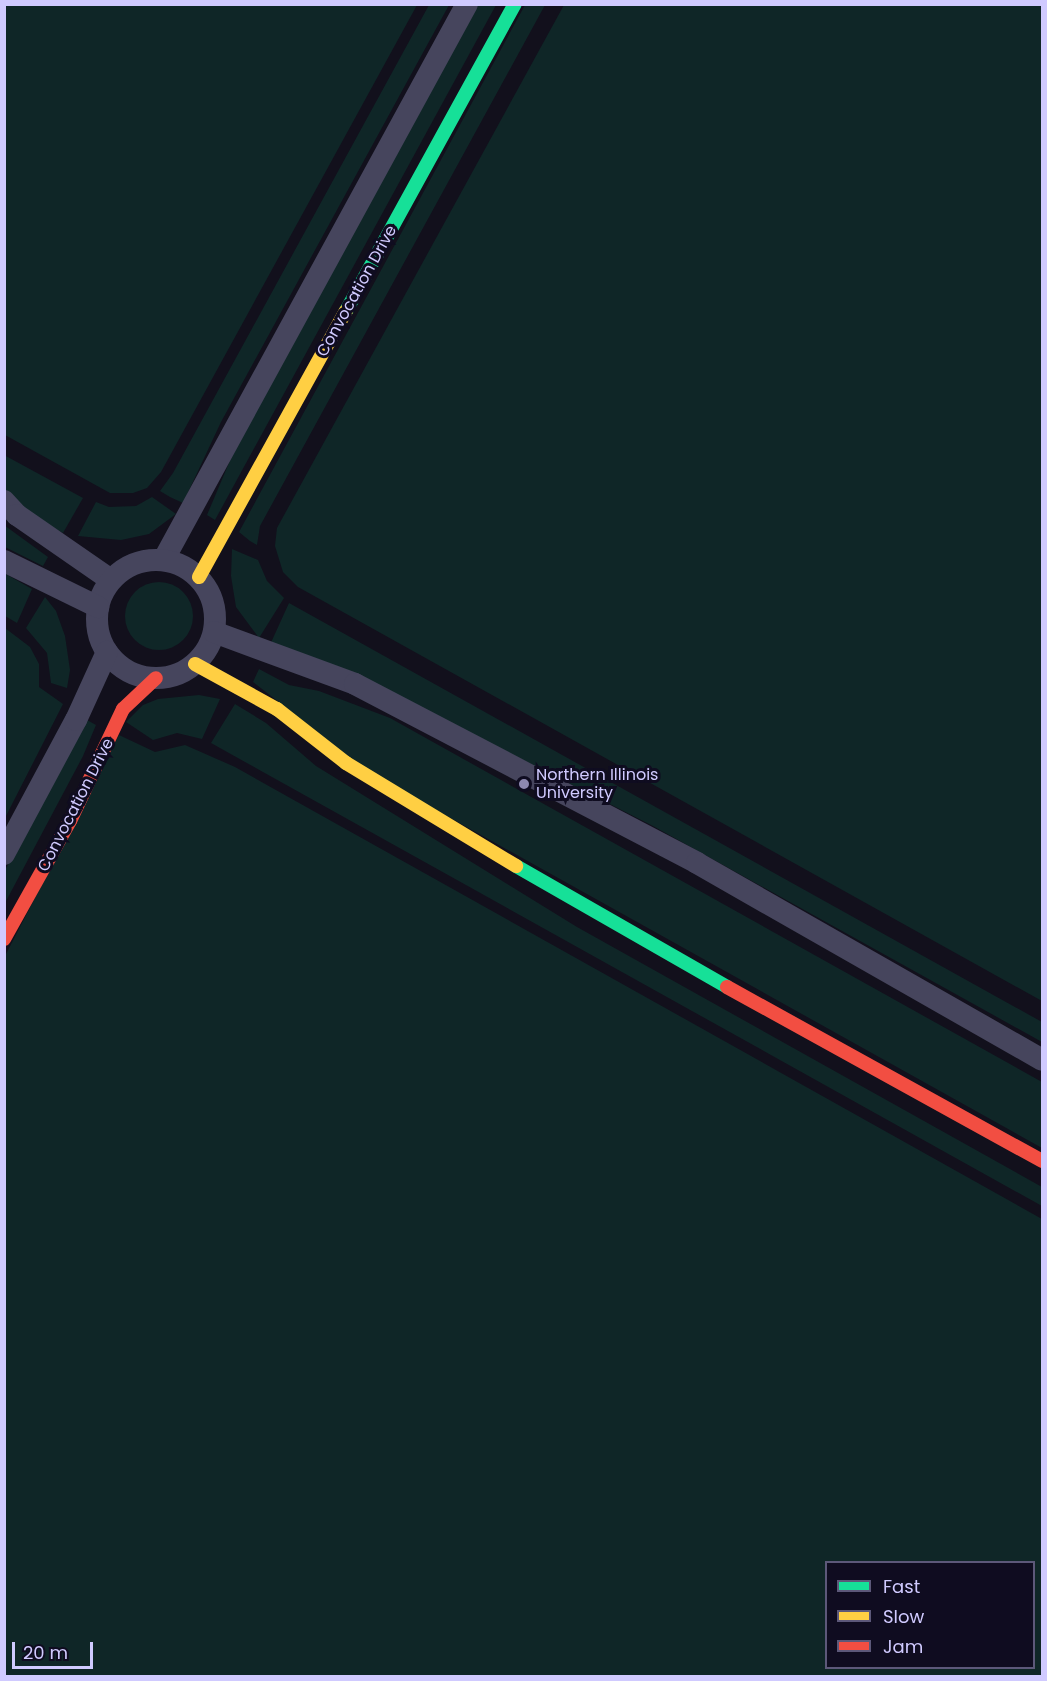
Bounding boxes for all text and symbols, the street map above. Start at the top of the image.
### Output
street label: Convocation Drive [313,222,401,360]
street label: Convocation Drive [34,735,118,875]
place label: Northern Illinois University [536,765,658,803]
marker: Northern Illinois University [517,777,531,791]
legend [825,1561,1035,1669]
text: Fast [883,1574,920,1599]
text: Slow [883,1604,924,1629]
scale bar [15,1630,96,1668]
text: Jam [883,1634,923,1659]
text: 20 m [23,1640,68,1665]

